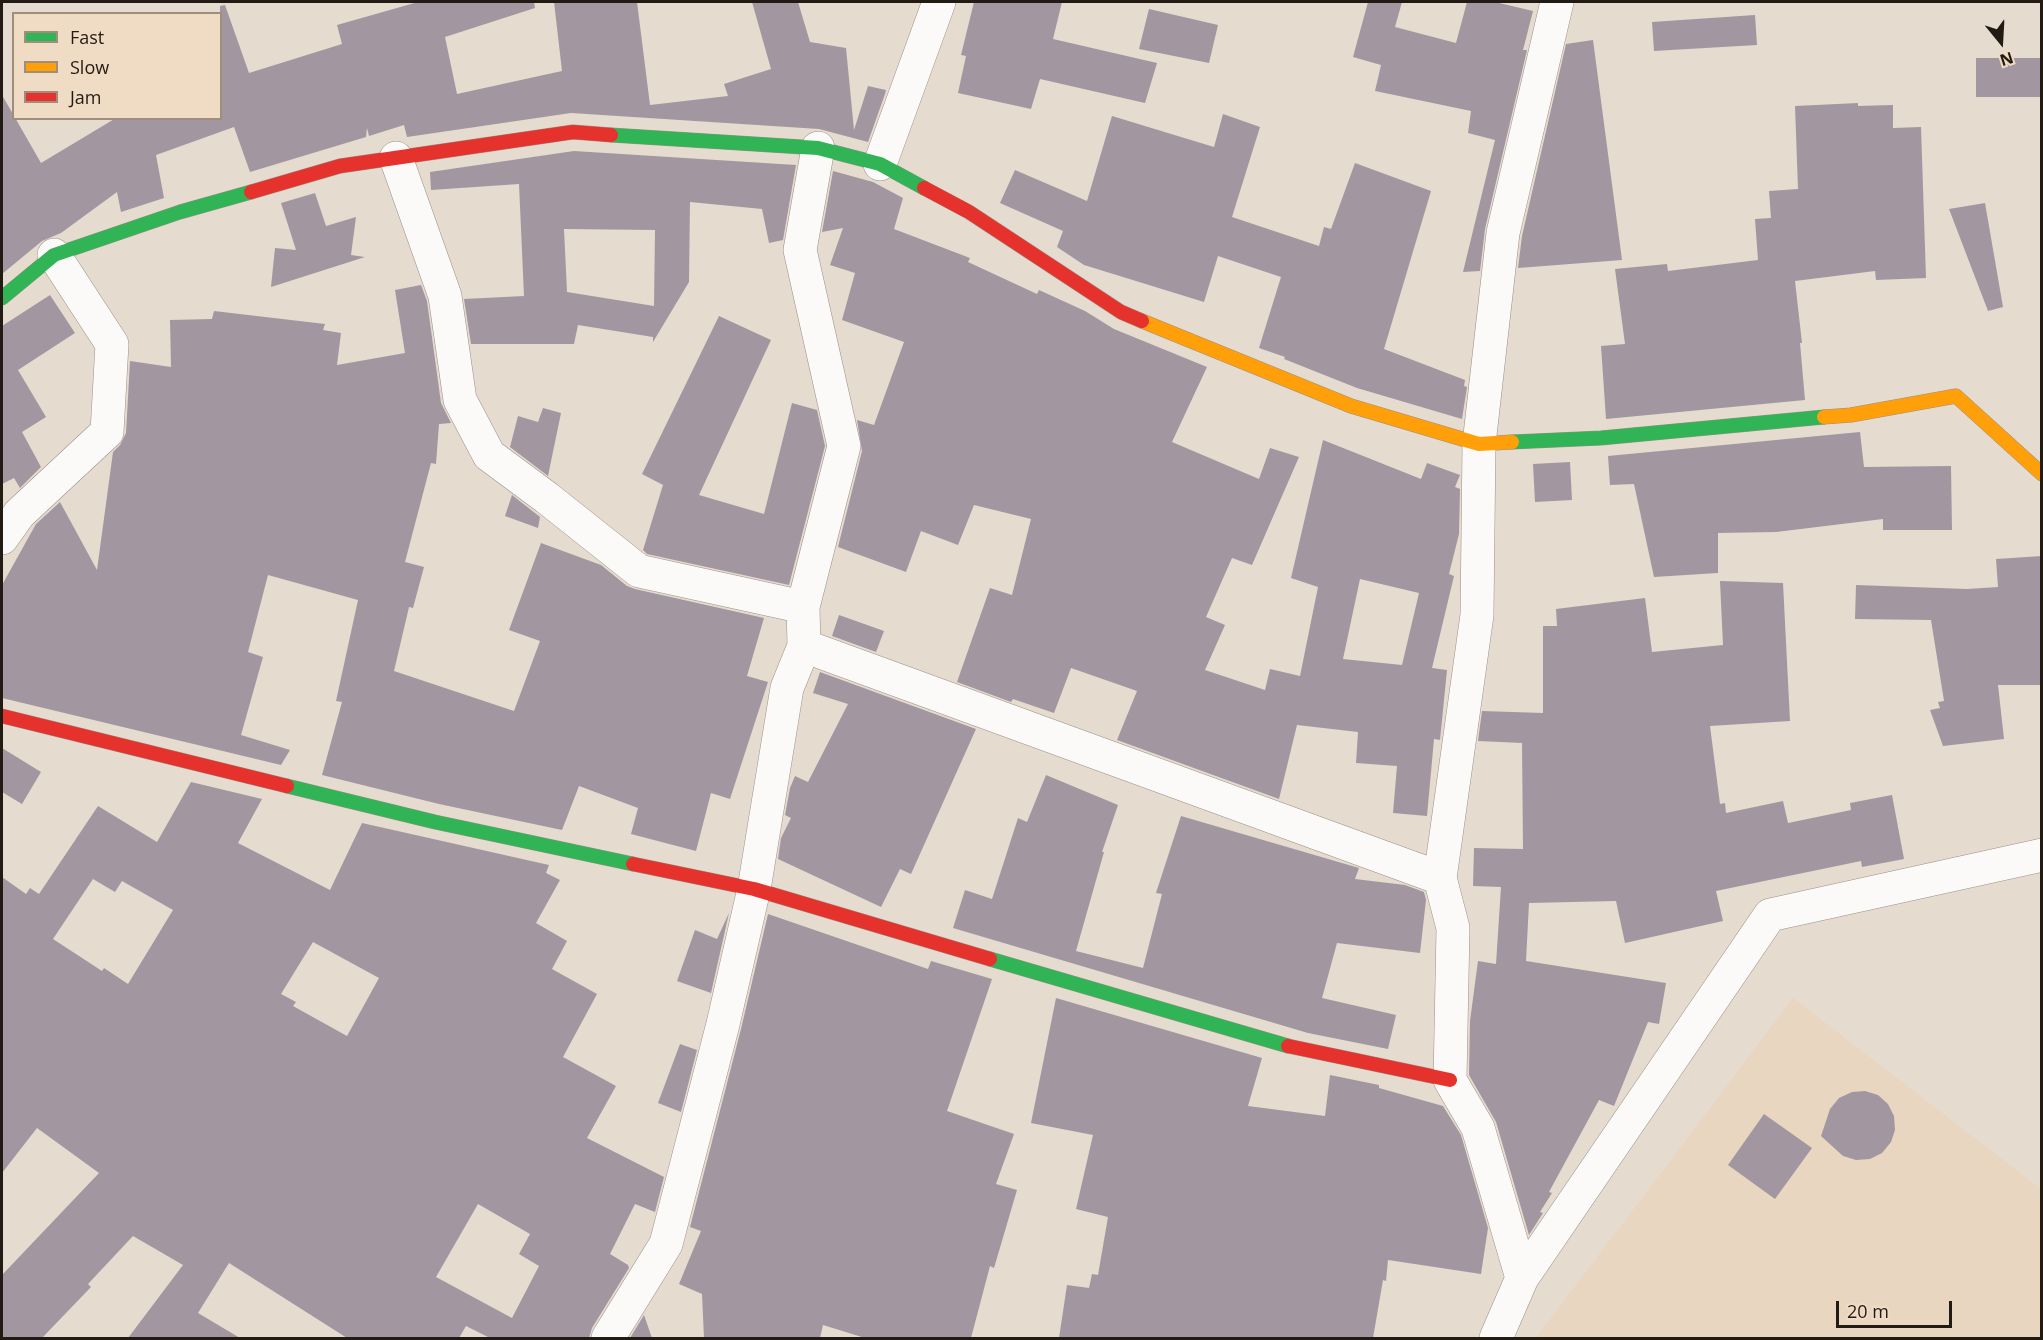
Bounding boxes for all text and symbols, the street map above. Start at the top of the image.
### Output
legend [12,12,222,120]
north arrow [1971,12,2031,72]
text: Fast [70,25,104,49]
text: N [1997,47,2016,72]
text: Slow [70,55,109,79]
text: Jam [70,85,102,109]
scale bar [1839,1289,1954,1327]
text: 20 m [1847,1299,1889,1323]

